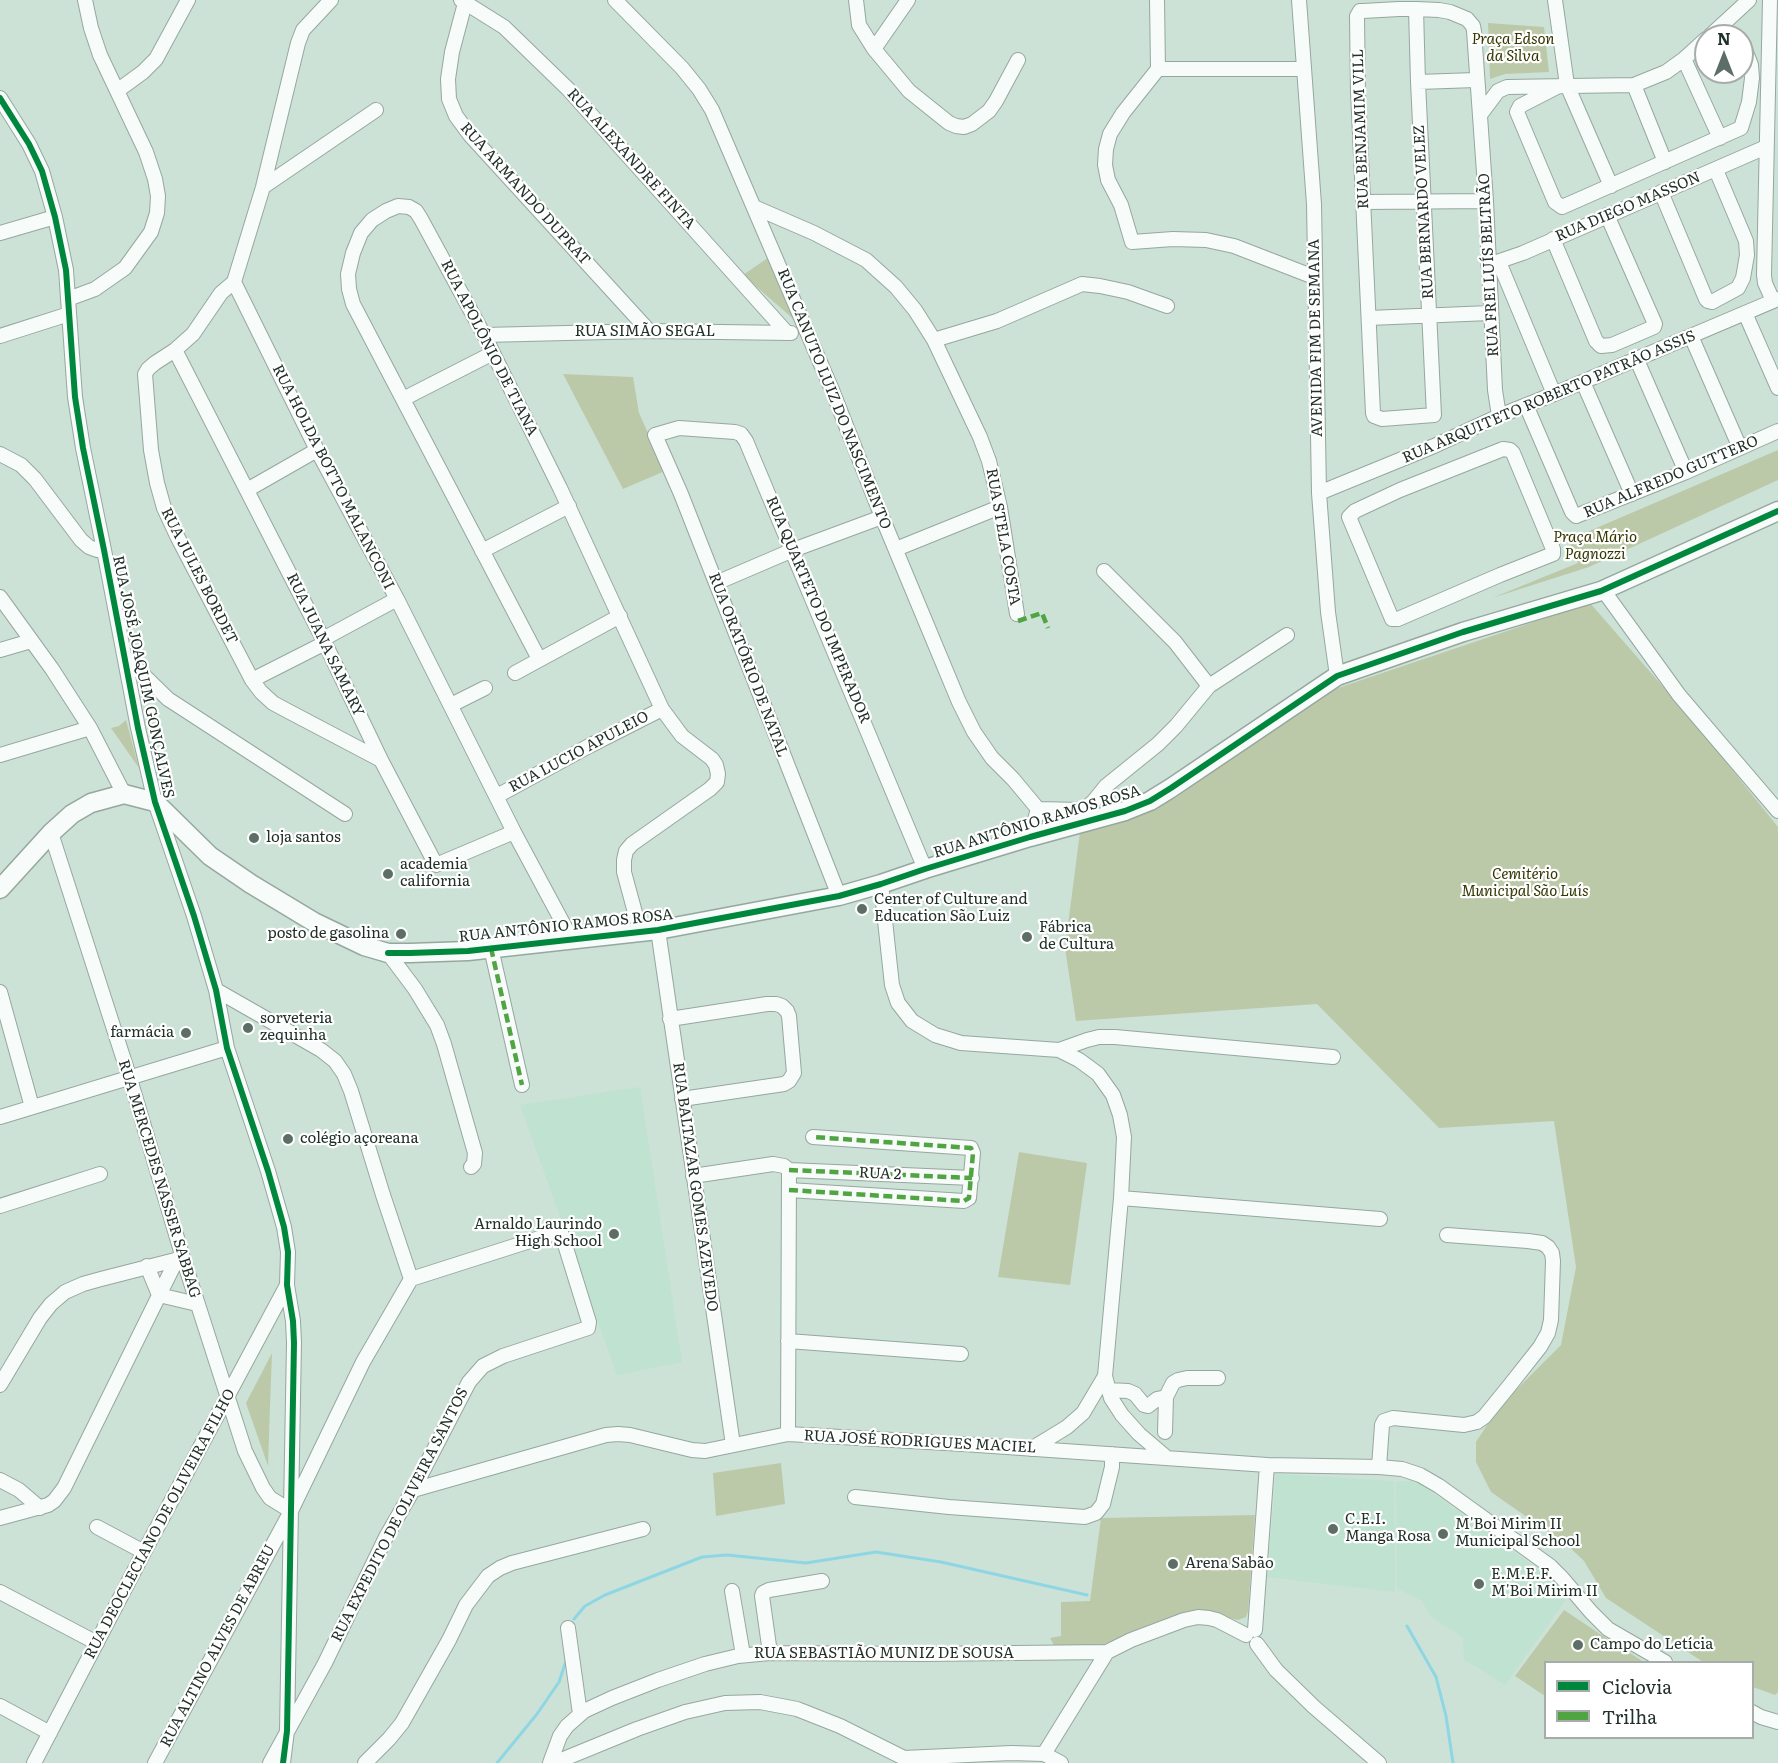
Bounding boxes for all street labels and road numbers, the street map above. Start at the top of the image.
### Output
street label: RUA BENJAMIM VILL [1349,49,1373,209]
street label: RUA ALEXANDRE FINTA [563,85,699,233]
street label: RUA ARMANDO DUPRAT [456,119,594,269]
street label: RUA BERNARDO VELEZ [1410,124,1438,300]
street label: RUA DIEGO MASSON [1553,168,1703,246]
street label: RUA FREI LUÍS BELTRÃO [1475,173,1503,357]
street label: AVENIDA FIM DE SEMANA [1305,239,1327,437]
street label: RUA APOLÔNIO DE TIANA [437,257,541,439]
street label: RUA CANUTO LUIZ DO NASCIMENTO [773,266,895,532]
street label: RUA SIMÃO SEGAL [575,323,715,341]
street label: RUA ARQUITETO ROBERTO PATRÃO ASSIS [1400,327,1698,467]
street label: RUA HOLDA BOTTO MALANCONI [268,362,398,592]
street label: RUA ALFREDO GUTTERO [1581,432,1761,522]
street label: RUA STELA COSTA [982,467,1024,607]
street label: RUA QUARTETO DO IMPERADOR [762,494,874,726]
street label: RUA JULES BORDET [157,505,241,647]
street label: RUA JOSÉ JOAQUIM GONÇALVES [108,554,178,800]
street label: RUA JUANA SAMARY [282,570,368,720]
street label: RUA ORATÓRIO DE NATAL [704,570,792,760]
street label: RUA LUCIO APULEIO [506,707,652,797]
street label: RUA ANTÔNIO RAMOS ROSA [931,782,1143,862]
street label: RUA ANTÔNIO RAMOS ROSA [458,906,674,946]
street label: RUA MERCEDES NASSER SABBAG [114,1058,204,1300]
street label: RUA BALTAZAR GOMES AZEVEDO [669,1061,721,1313]
street label: RUA 2 [858,1164,902,1184]
street label: RUA EXPEDITO DE OLIVEIRA SANTOS [328,1385,472,1645]
street label: RUA DEOCLECIANO DE OLIVEIRA FILHO [81,1386,239,1662]
street label: RUA JOSÉ RODRIGUES MACIEL [803,1427,1037,1457]
street label: RUA ALTINO ALVES DE ABREU [157,1542,279,1750]
street label: RUA SEBASTIÃO MUNIZ DE SOUSA [754,1645,1014,1663]

